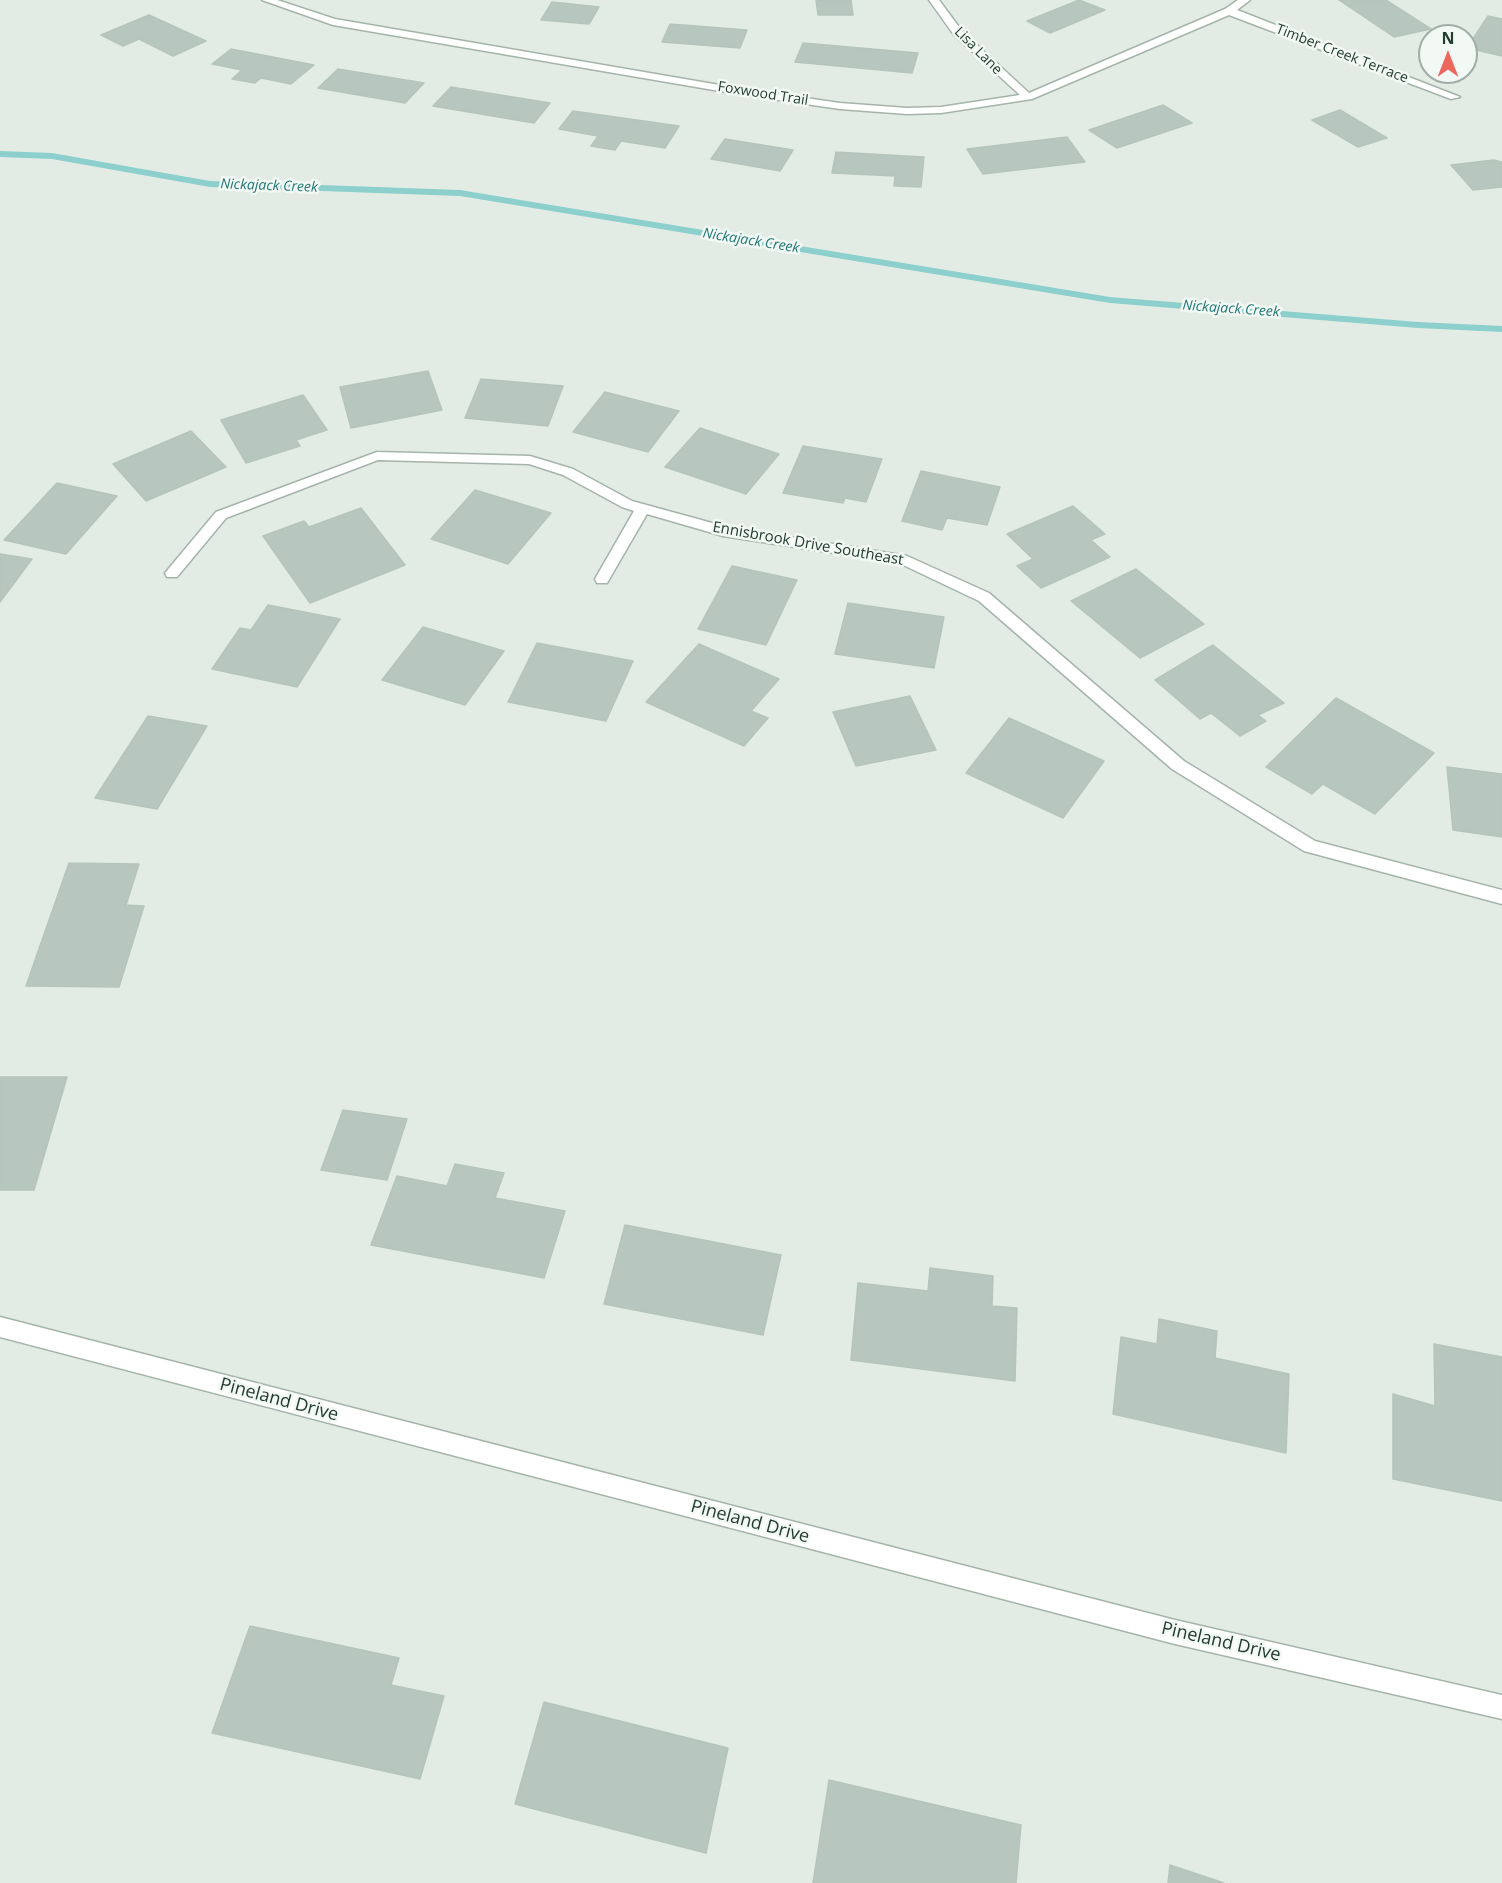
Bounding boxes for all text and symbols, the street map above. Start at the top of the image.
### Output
street label: Timber Creek Terrace [1273,21,1411,87]
street label: Lisa Lane [951,24,1005,78]
north arrow [1418,24,1478,84]
text: N [1441,27,1455,49]
street label: Foxwood Trail [717,79,809,109]
water label: Nickajack Creek [220,176,318,196]
water label: Nickajack Creek [702,225,800,257]
water label: Nickajack Creek [1182,297,1280,321]
street label: Ennisbrook Drive Southeast [711,518,905,570]
street label: Pineland Drive [217,1374,341,1426]
street label: Pineland Drive [688,1496,812,1548]
street label: Pineland Drive [1159,1618,1283,1666]

